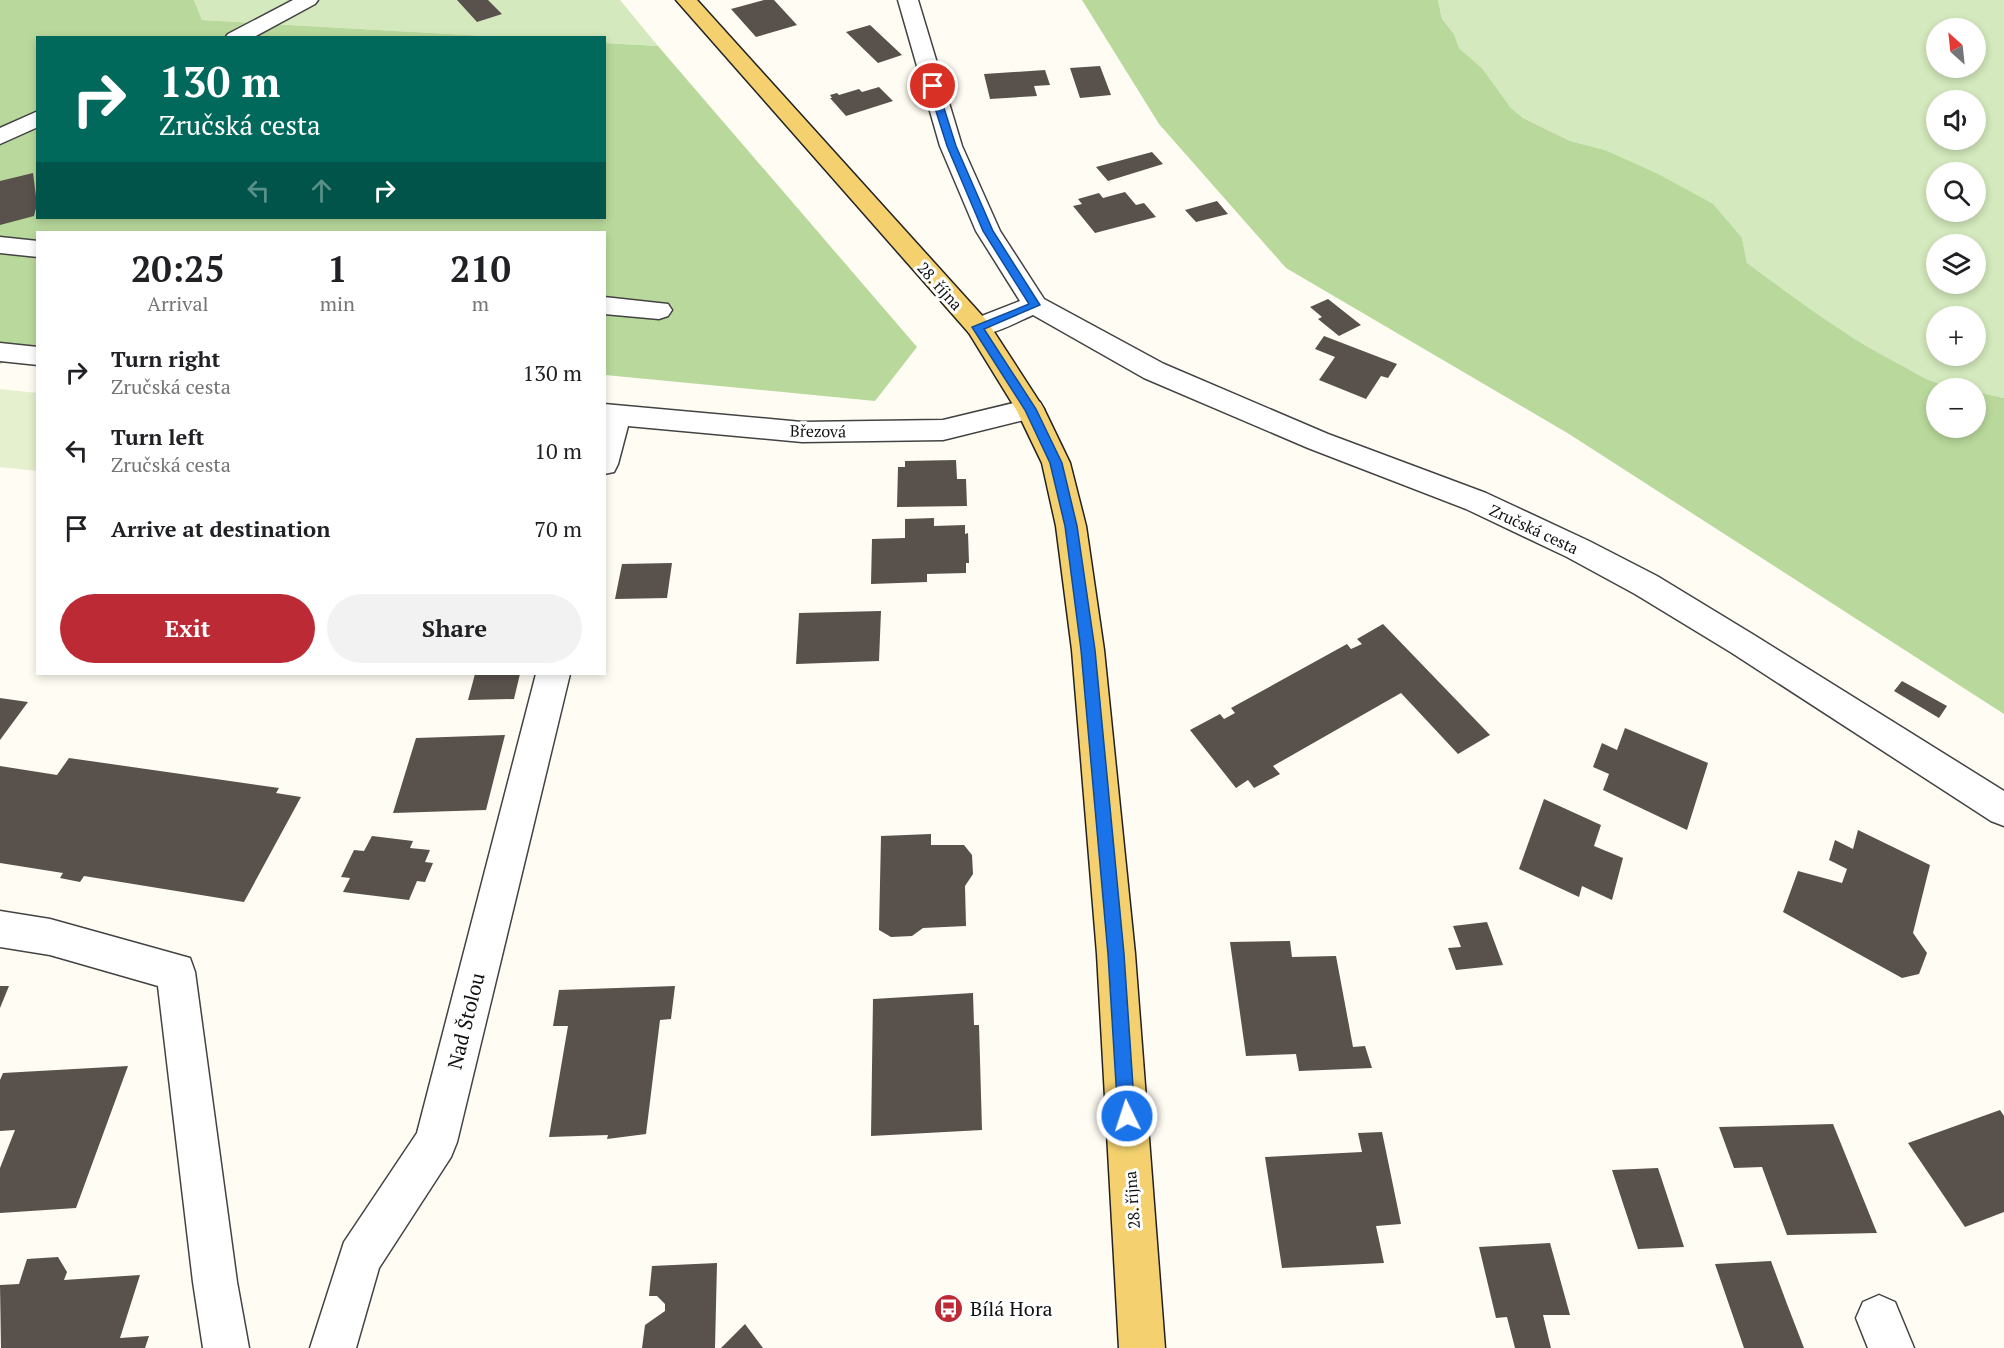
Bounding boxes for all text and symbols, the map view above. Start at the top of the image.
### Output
north arrow [1926,18,1986,78]
map controls [1926,18,1986,438]
text: 130 m [159,53,280,109]
icon: right [60,60,138,138]
pin [907,60,958,111]
icon: arrive [916,69,949,102]
button: sound [1926,90,1986,150]
text: Zručská cesta [159,107,321,143]
button: search [1926,162,1986,222]
icon: left [242,174,275,207]
icon: ahead [305,174,338,207]
icon: right [368,174,401,207]
button: layers [1926,234,1986,294]
text: 20:25 [131,245,225,292]
text: 1 [327,245,348,292]
text: 210 [450,245,511,292]
street label: 28. října [912,257,968,315]
text: Arrival [147,290,209,317]
text: min [320,290,355,317]
text: m [472,290,489,317]
button: + [1926,306,1986,366]
text: Turn right [111,344,220,373]
icon: right [60,356,93,389]
text: 130 m [522,358,582,387]
text: Zručská cesta [111,373,231,400]
button: − [1926,378,1986,438]
street label: Březová [790,420,846,442]
text: Turn left [111,422,204,451]
icon: left [60,434,93,467]
text: 10 m [534,436,582,465]
text: Zručská cesta [111,451,231,478]
street label: Zručská cesta [1486,499,1582,559]
icon: arrive [60,512,93,545]
text: Arrive at destination [111,514,330,543]
text: 70 m [534,514,582,543]
button: Exit [60,594,315,663]
button: Share [327,594,582,663]
street label: Nad Štolou [441,970,491,1072]
position arrow [1095,1084,1159,1148]
street label: 28. října [1119,1170,1145,1230]
bus stop icon: Bílá Hora [933,1293,965,1325]
place label: Bílá Hora [970,1295,1053,1322]

